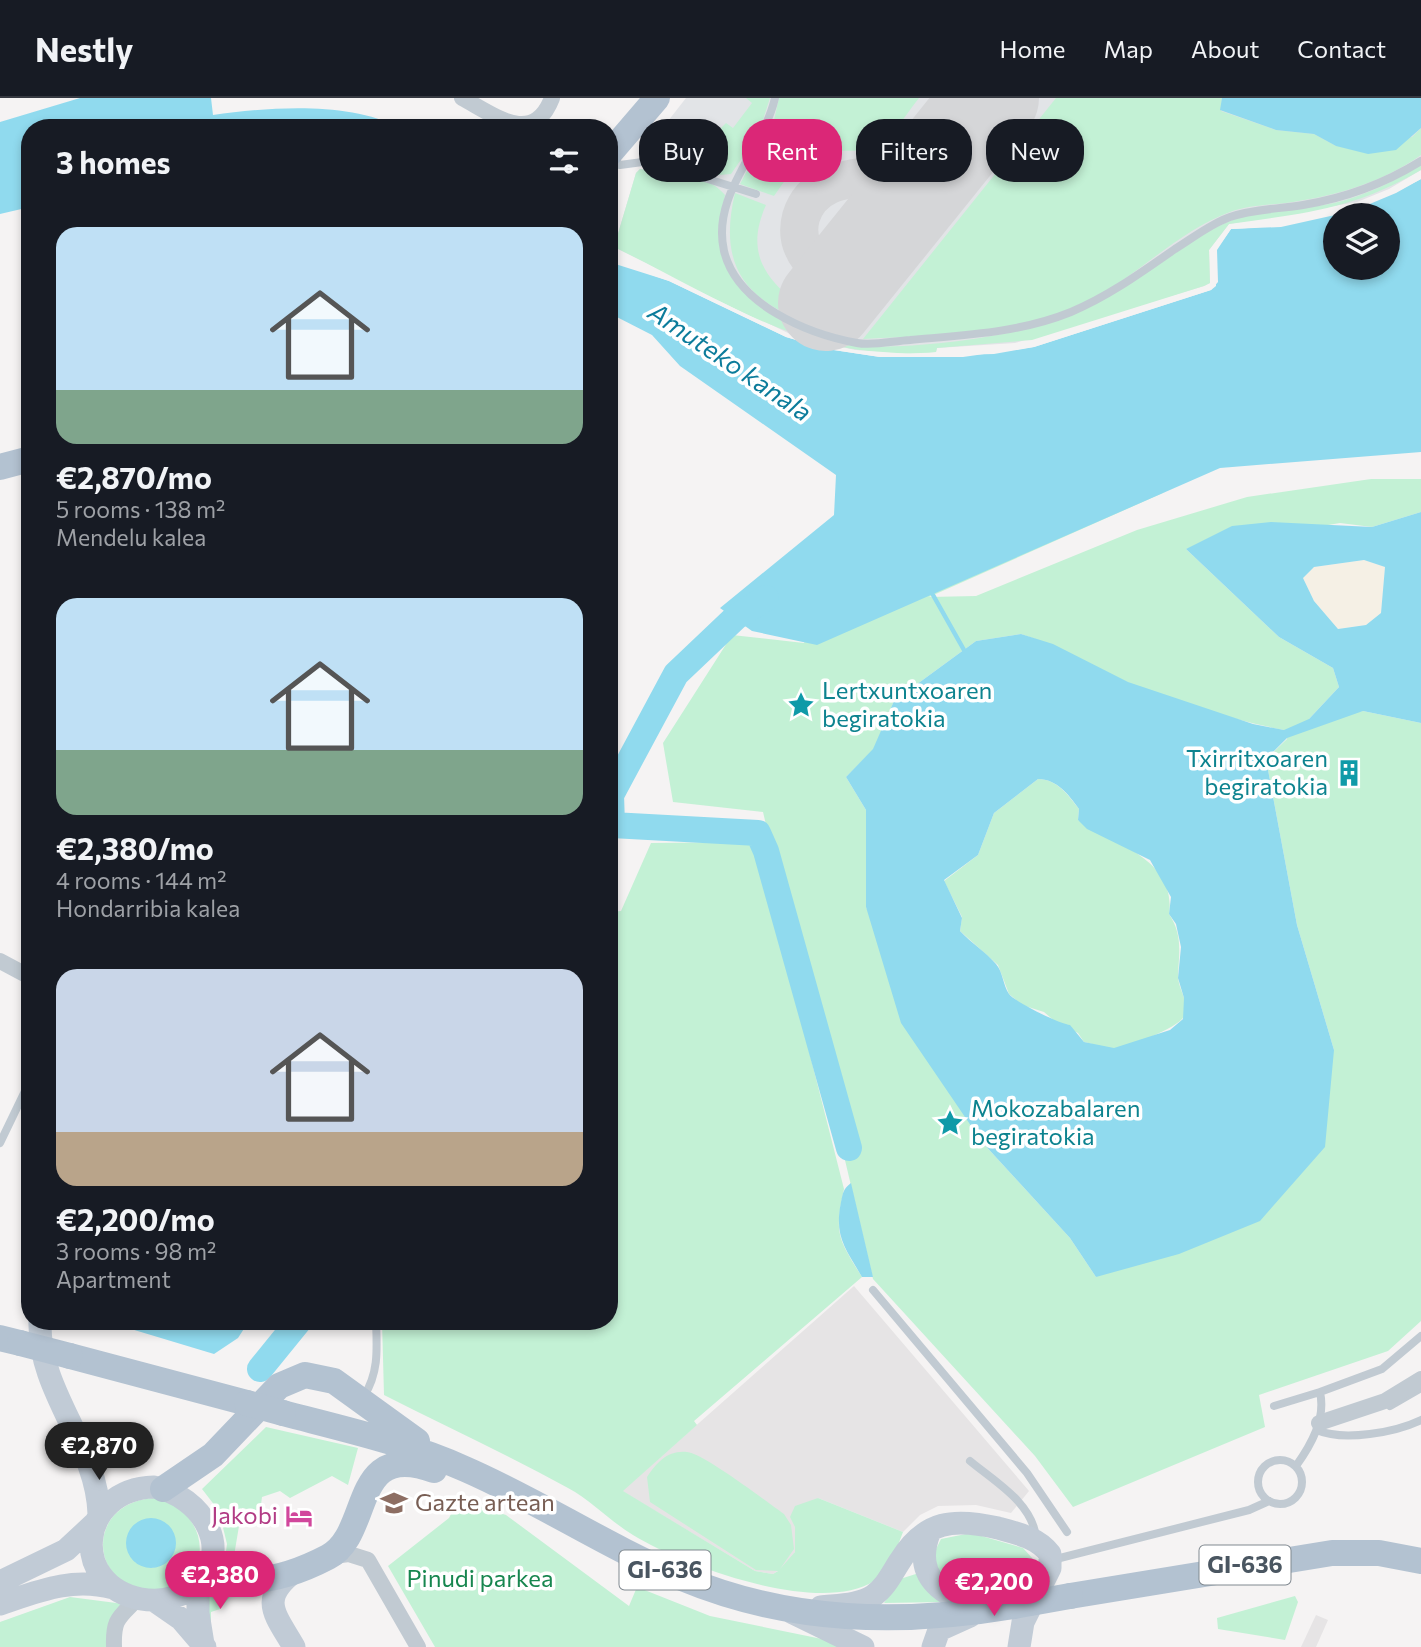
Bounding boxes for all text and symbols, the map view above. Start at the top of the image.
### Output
text: Nestly [35,28,133,69]
text: Home [1000,34,1066,63]
text: Map [1104,34,1153,63]
text: About [1191,34,1259,63]
text: Contact [1297,34,1386,63]
chip: Buy [639,119,728,182]
chip: Rent [742,119,842,182]
chip: Filters [856,119,972,182]
chip: New [986,119,1084,182]
icon: filters [545,142,583,180]
text: 3 homes [56,143,170,180]
map controls [1323,203,1400,280]
button: layers [1323,203,1400,280]
icon: home [257,272,383,398]
water label: Amuteko kanala [643,294,818,427]
text: €2,870/mo [56,458,212,495]
text: 5 rooms · 138 m² [56,495,225,523]
text: Mendelu kalea [56,523,206,551]
icon: home [257,643,383,769]
place label: Lertxuntxoaren begiratokia [822,675,992,732]
place icon: Lertxuntxoaren begiratokia [786,690,816,720]
place label: Txirritxoaren begiratokia [1186,743,1328,800]
building icon: Txirritxoaren begiratokia [1334,758,1364,788]
text: €2,380/mo [56,829,214,866]
text: 4 rooms · 144 m² [56,866,226,894]
text: Hondarribia kalea [56,894,240,922]
icon: home [257,1014,383,1140]
place label: Mokozabalaren begiratokia [971,1093,1141,1150]
place icon: Mokozabalaren begiratokia [935,1108,965,1138]
text: €2,200/mo [56,1200,215,1237]
text: 3 rooms · 98 m² [56,1237,216,1265]
text: Apartment [56,1265,171,1293]
pin: €2,870 [42,1422,156,1482]
text: €2,870 [61,1431,137,1459]
place label: Gazte artean [415,1487,555,1516]
school or university icon: Gazte artean [379,1488,409,1518]
place label: Jakobi [211,1500,278,1529]
hotel icon: Jakobi [284,1501,314,1531]
road number: GI-636 [1200,1546,1290,1584]
road number: GI-636 [620,1550,710,1590]
pin: €2,380 [163,1552,277,1611]
pin: €2,200 [937,1558,1051,1618]
text: €2,380 [181,1560,259,1588]
park label: Pinudi parkea [406,1563,554,1592]
text: €2,200 [955,1567,1033,1595]

